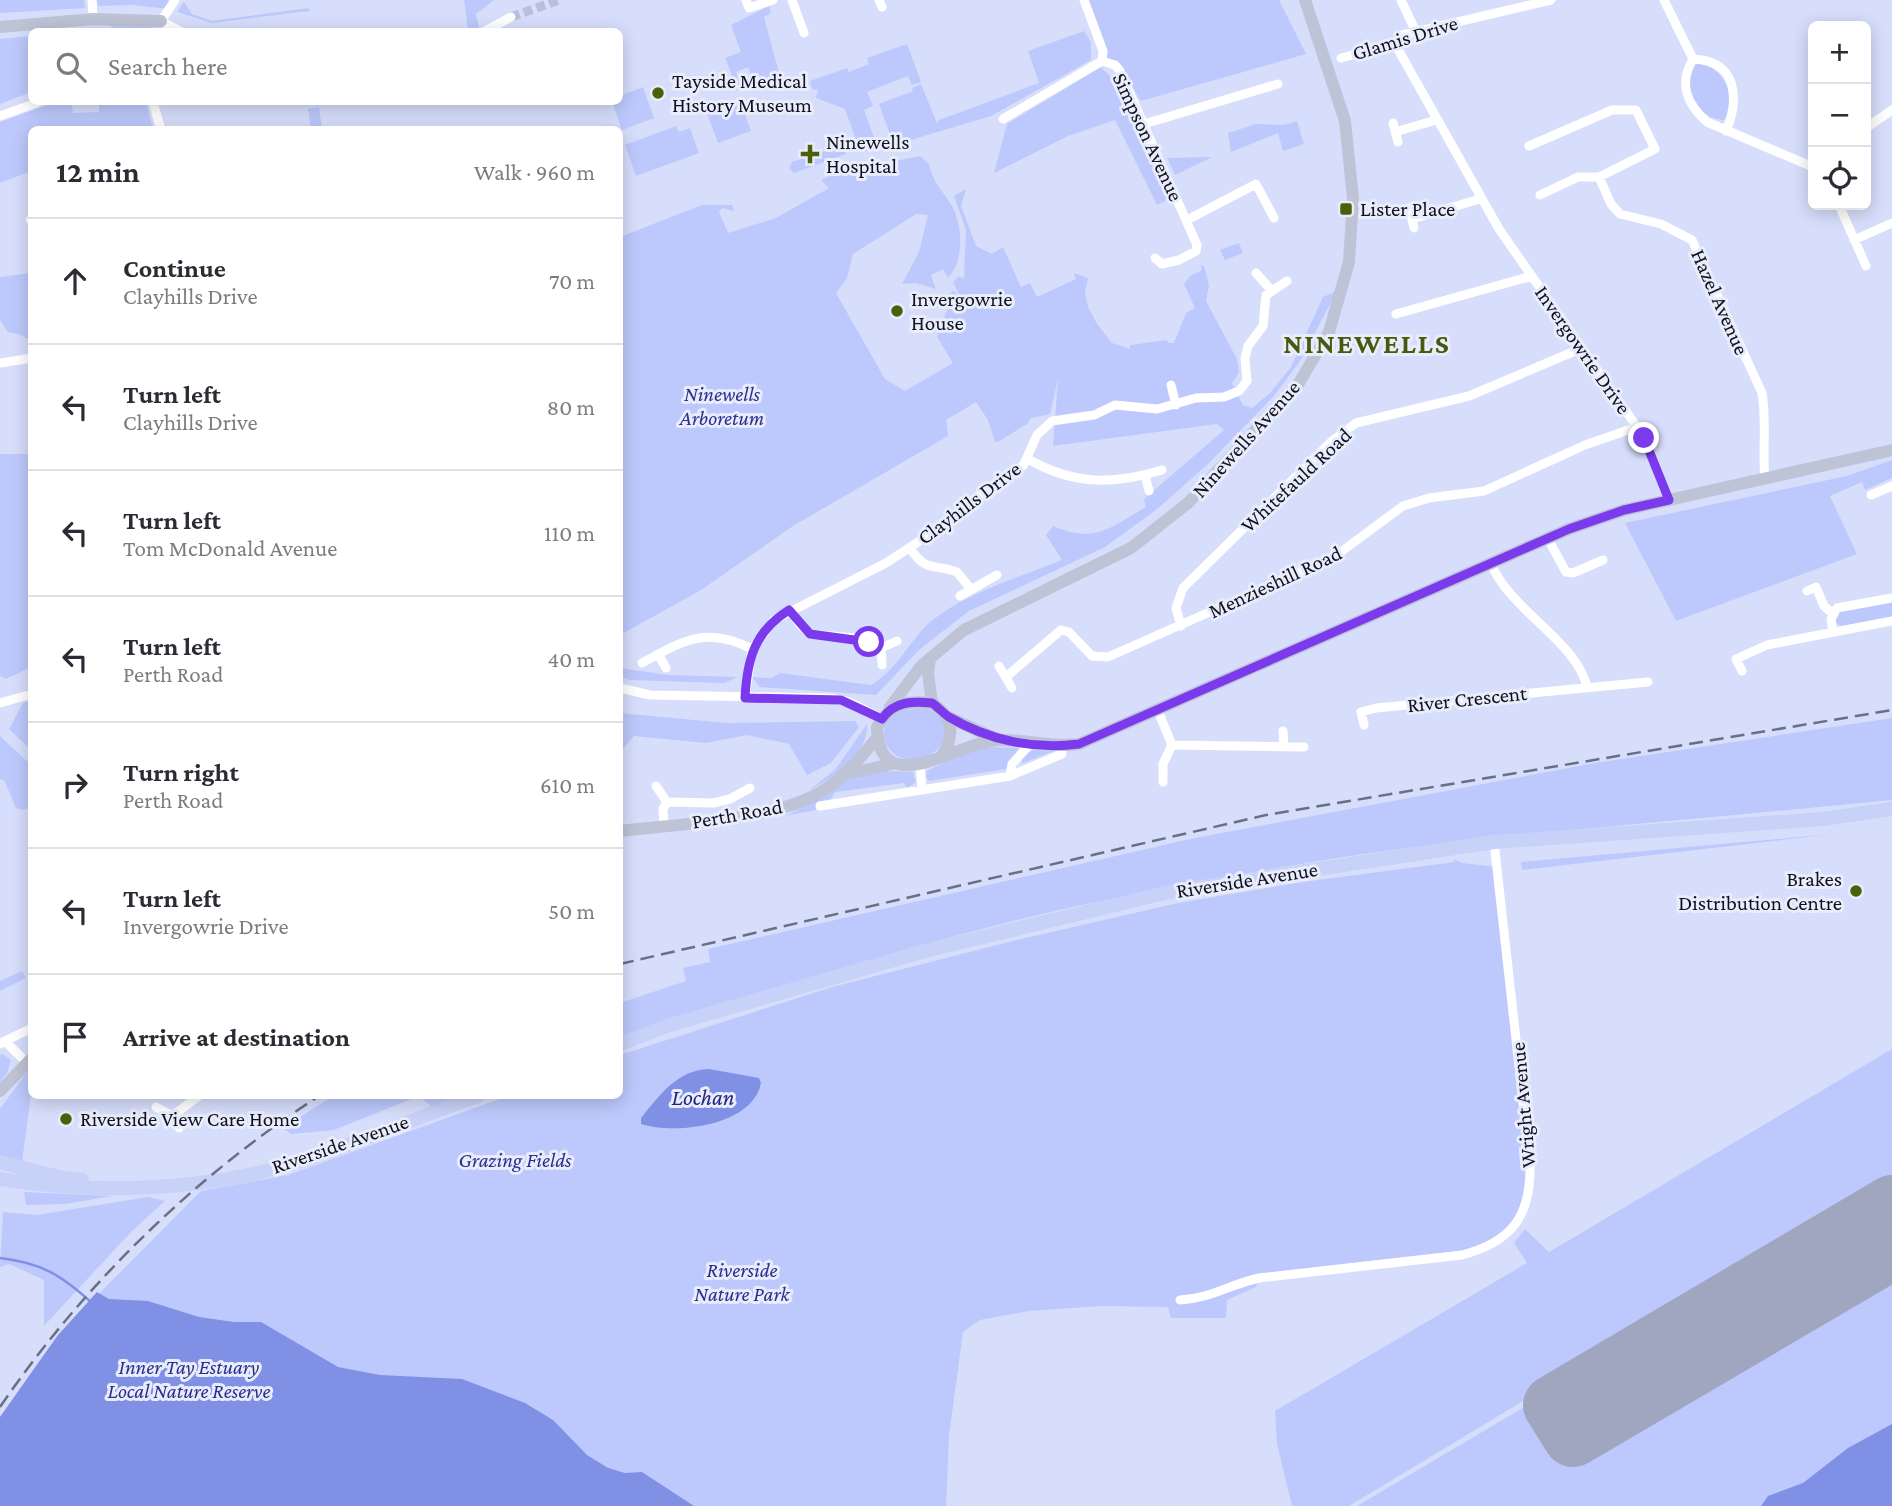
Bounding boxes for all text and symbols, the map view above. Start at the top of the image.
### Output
street label: Glamis Drive [1349,11,1461,65]
map controls [1808,21,1871,210]
button: + [1808,21,1871,84]
search box [28,28,623,105]
icon: search [52,48,90,86]
text: Search here [108,52,227,81]
place label: Tayside Medical History Museum [672,69,812,117]
street label: Simpson Avenue [1108,69,1188,205]
button: − [1808,84,1871,147]
marker: Tayside Medical History Museum [650,85,666,101]
place label: Ninewells Hospital [826,130,910,178]
marker: Ninewells Hospital [800,144,820,164]
button: locate [1808,147,1871,210]
text: 12 min [56,155,140,188]
text: Walk · 960 m [474,159,595,185]
place label: Lister Place [1360,197,1455,221]
marker: Lister Place [1338,201,1354,217]
street label: Hazel Avenue [1686,246,1754,358]
text: Continue [123,254,226,283]
icon: ahead [56,262,94,300]
text: 70 m [549,268,595,294]
street label: Invergowrie Drive [1530,281,1636,419]
text: Clayhills Drive [123,283,258,309]
place label: Invergowrie House [911,287,1013,335]
marker: Invergowrie House [889,303,905,319]
district label: NINEWELLS [1283,328,1451,359]
street label: Ninewells Avenue [1187,375,1305,503]
text: Turn left [123,380,221,409]
park label: Ninewells Arboretum [679,382,764,430]
icon: left [56,388,94,426]
text: 80 m [547,394,595,420]
text: Clayhills Drive [123,409,258,435]
route end [1628,422,1659,453]
street label: Whitefauld Road [1236,423,1356,537]
street label: Clayhills Drive [913,456,1025,550]
text: Turn left [123,506,221,535]
icon: left [56,514,94,552]
text: 110 m [544,520,595,546]
text: Tom McDonald Avenue [123,535,337,561]
street label: Menzieshill Road [1205,541,1345,623]
route start [853,626,884,657]
text: Turn left [123,632,221,661]
icon: left [56,640,94,678]
text: 40 m [547,646,595,672]
text: Perth Road [123,661,223,687]
street label: River Crescent [1406,681,1529,717]
text: Turn right [123,758,239,787]
icon: right [56,766,94,804]
text: 610 m [540,772,595,798]
text: Perth Road [123,787,223,813]
street label: Perth Road [690,794,784,834]
street label: Riverside Avenue [1175,857,1319,903]
place label: Brakes Distribution Centre [1678,867,1842,915]
marker: Brakes Distribution Centre [1848,883,1864,899]
text: Turn left [123,884,221,913]
icon: left [56,892,94,930]
text: 50 m [548,898,595,924]
text: Invergowrie Drive [123,913,289,939]
icon: arrive [56,1018,94,1056]
text: Arrive at destination [123,1023,350,1052]
street label: Wright Avenue [1506,1041,1540,1169]
water label: Lochan [672,1084,734,1110]
place label: Riverside View Care Home [80,1107,299,1131]
street label: Riverside Avenue [268,1109,412,1179]
marker: Riverside View Care Home [58,1111,74,1127]
park label: Grazing Fields [459,1148,572,1172]
park label: Riverside Nature Park [694,1258,791,1306]
park label: Inner Tay Estuary Local Nature Reserve [107,1355,271,1403]

